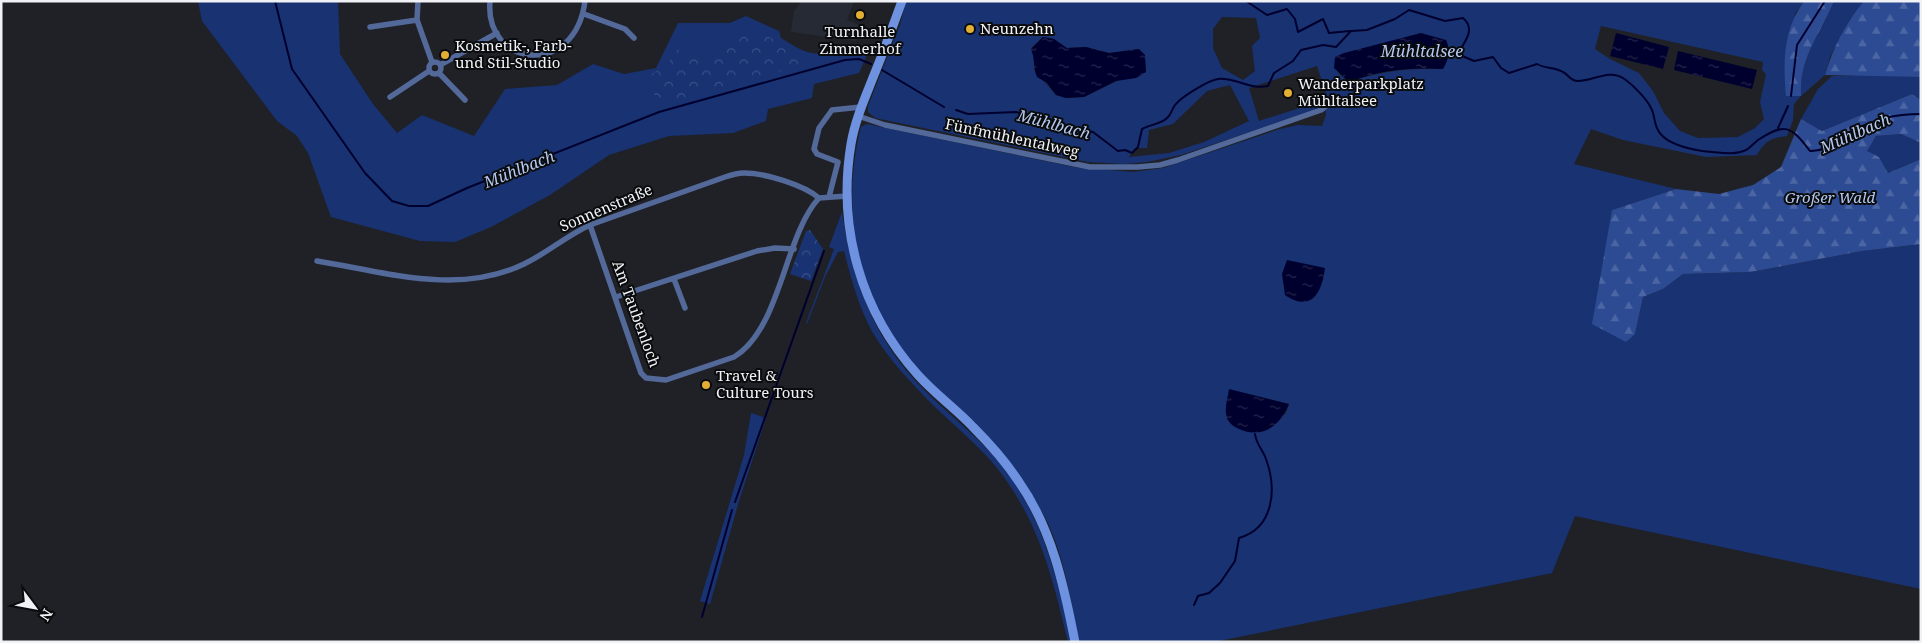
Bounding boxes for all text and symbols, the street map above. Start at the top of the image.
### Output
marker: Turnhalle Zimmerhof [854,9,866,21]
place label: Neunzehn [980,18,1054,38]
place label: Turnhalle Zimmerhof [820,21,902,58]
marker: Neunzehn [964,23,976,35]
place label: Kosmetik-, Farb- und Stil-Studio [455,35,572,72]
water label: Mühltalsee [1380,40,1463,62]
marker: Kosmetik-, Farb- und Stil-Studio [439,49,451,61]
place label: Wanderparkplatz Mühltalsee [1298,73,1424,110]
marker: Wanderparkplatz Mühltalsee [1282,87,1294,99]
water label: Mühlbach [1014,103,1093,144]
water label: Mühlbach [1815,108,1894,159]
street label: Fünfmühlentalweg [943,113,1081,161]
water label: Mühlbach [479,145,558,194]
street label: Sonnenstraße [556,179,655,236]
park label: Großer Wald [1785,187,1876,207]
street label: Am Taubenloch [608,257,666,370]
place label: Travel & Culture Tours [716,365,814,402]
marker: Travel & Culture Tours [700,379,712,391]
north arrow [10,583,60,633]
text: N [35,605,57,625]

